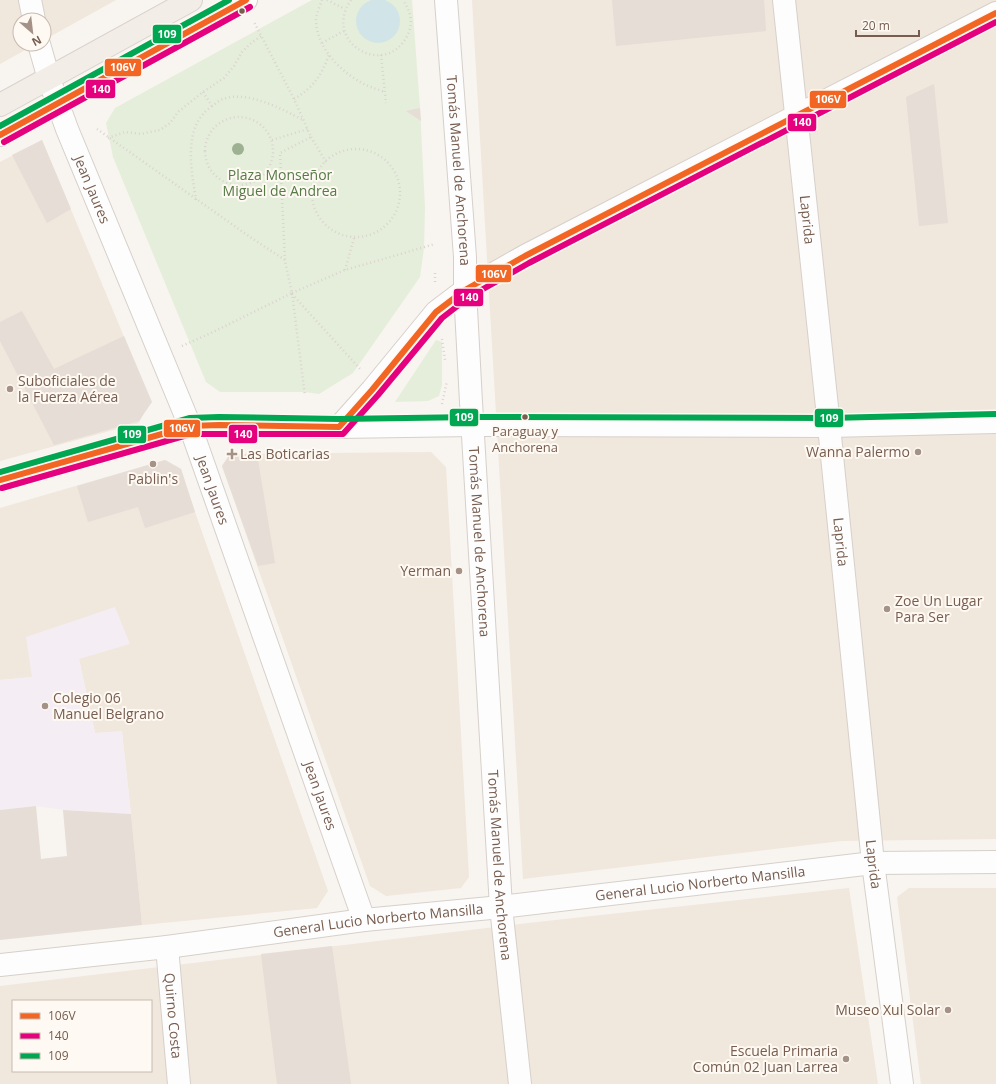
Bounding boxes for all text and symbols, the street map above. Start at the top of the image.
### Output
unlabelled marker [237,6,247,16]
north arrow [12,12,52,52]
scale bar [856,12,919,38]
text: 20 m [862,17,890,34]
line badge: 109 [152,24,182,44]
text: 109 [158,26,176,41]
text: N [29,33,44,50]
line badge: 106V [104,58,142,77]
text: 106V [110,59,137,74]
street label: Tomás Manuel de Anchorena [443,75,475,266]
line badge: 140 [85,79,116,99]
text: 140 [92,81,110,96]
line badge: 106V [809,90,847,109]
text: 106V [815,91,842,106]
line badge: 140 [787,113,817,132]
text: 140 [793,114,811,129]
street label: Jean Jaures [69,151,115,227]
park label: Plaza Monseñor Miguel de Andrea [223,165,337,200]
street label: Laprida [796,194,820,245]
line badge: 106V [475,264,512,283]
text: 106V [481,266,508,281]
line badge: 140 [453,288,484,307]
text: 140 [460,289,478,304]
place label: Suboficiales de la Fuerza Aérea [18,371,118,406]
marker: Suboficiales de la Fuerza Aérea [5,384,15,394]
line badge: 109 [449,408,479,427]
line badge: 109 [814,408,844,428]
text: 109 [455,409,473,424]
text: 109 [820,410,838,425]
marker: Paraguay y Anchorena [520,412,530,422]
line badge: 106V [163,419,201,438]
text: 106V [169,420,196,435]
place label: Paraguay y Anchorena [492,422,559,456]
line badge: 140 [228,424,258,444]
line badge: 109 [117,425,147,444]
text: 109 [123,426,141,441]
text: 140 [234,426,252,441]
place label: Wanna Palermo [806,442,910,461]
place label: Las Boticarias [240,444,330,463]
street label: Tomás Manuel de Anchorena [465,446,495,638]
marker: Wanna Palermo [913,447,923,457]
marker: Las Boticarias [227,449,237,459]
street label: Jean Jaures [191,451,234,527]
marker: Pablin's [148,459,158,469]
place label: Pablin's [128,469,178,488]
street label: Laprida [829,517,853,567]
place label: Yerman [400,561,451,580]
marker: Yerman [454,566,464,576]
place label: Zoe Un Lugar Para Ser [895,591,983,626]
marker: Zoe Un Lugar Para Ser [882,604,892,614]
place label: Colegio 06 Manuel Belgrano [53,688,164,723]
marker: Colegio 06 Manuel Belgrano [40,701,50,711]
street label: Jean Jaures [299,757,342,833]
street label: Tomás Manuel de Anchorena [484,769,517,961]
street label: Laprida [862,839,886,890]
street label: General Lucio Norberto Mansilla [594,861,806,905]
street label: General Lucio Norberto Mansilla [272,899,484,941]
street label: Quirno Costa [160,972,187,1059]
legend [12,1000,152,1072]
place label: Museo Xul Solar [835,1000,940,1019]
marker: Museo Xul Solar [943,1005,953,1015]
text: 106V [48,1007,77,1024]
text: 140 [48,1027,69,1044]
place label: Escuela Primaria Común 02 Juan Larrea [693,1041,838,1076]
text: 109 [48,1047,69,1064]
marker: Escuela Primaria Común 02 Juan Larrea [841,1054,851,1064]

